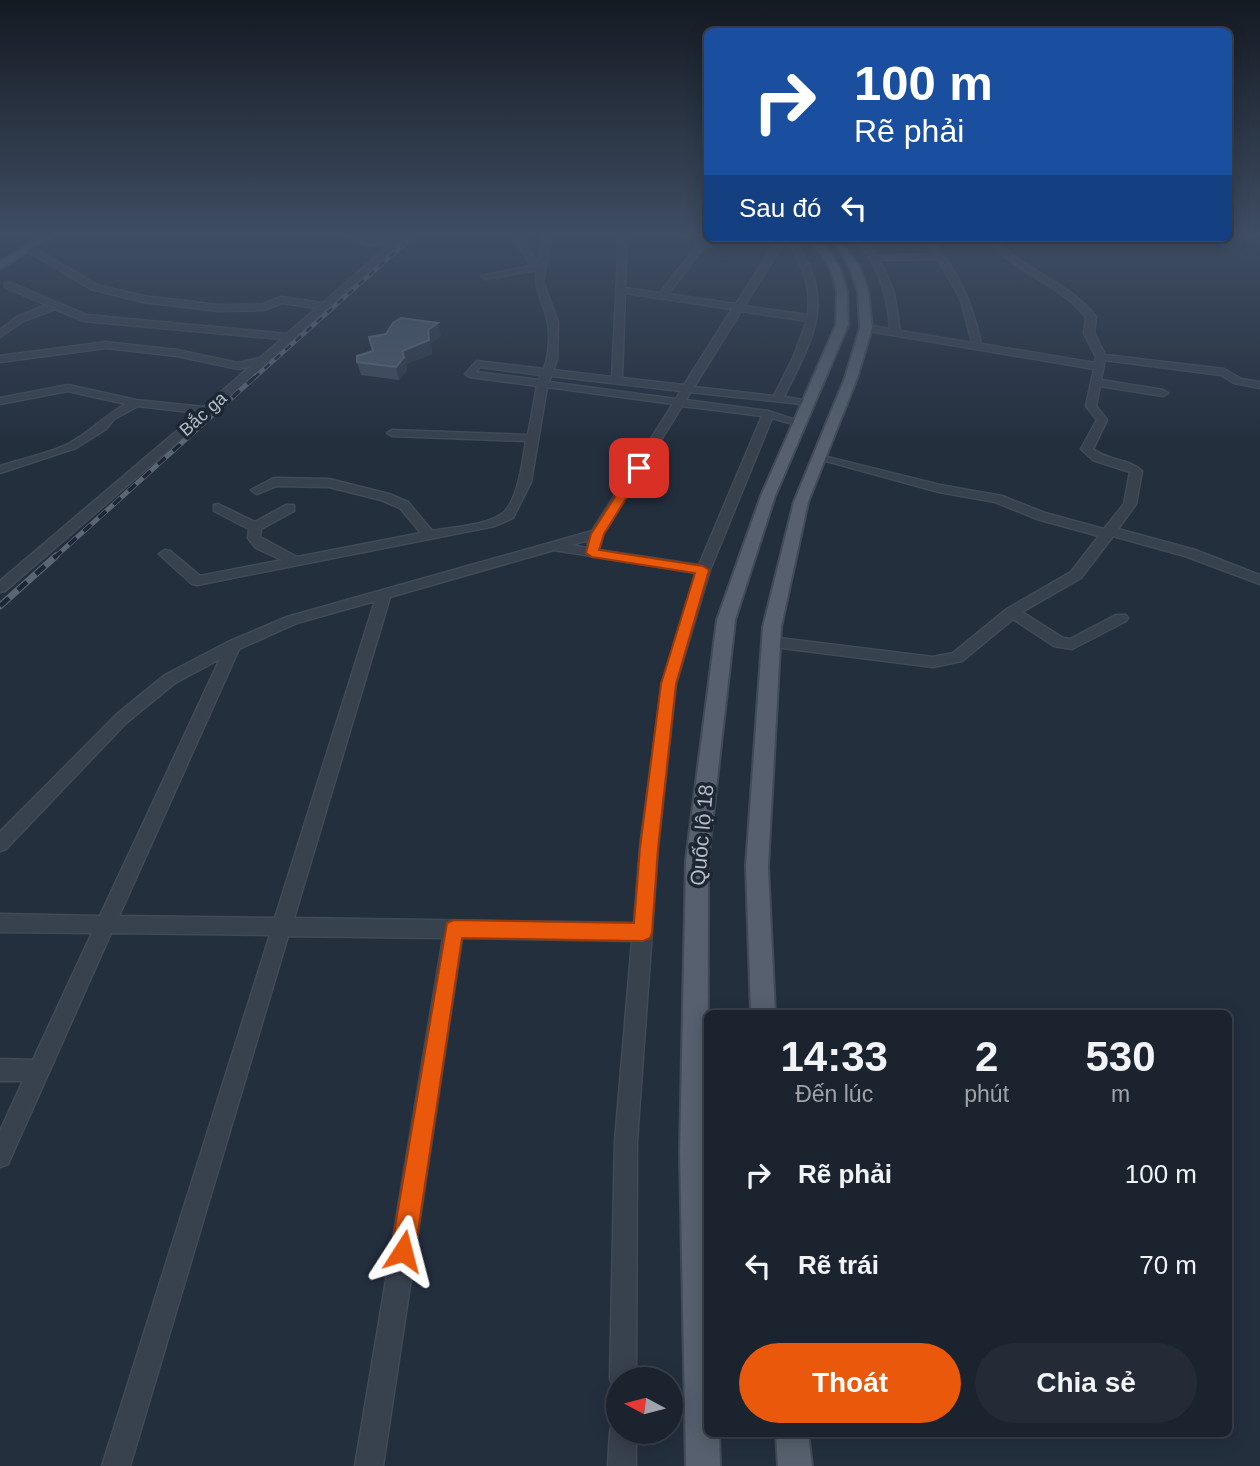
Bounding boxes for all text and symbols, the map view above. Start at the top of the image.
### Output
icon: right [739,56,830,147]
text: 100 m [854,56,993,110]
text: Rẽ phải [854,113,964,149]
icon: left [835,189,873,227]
text: Sau đó [739,193,821,223]
street label: Bắc ga [175,386,231,440]
pin [609,438,669,498]
icon: arrive [620,449,658,487]
street label: Quốc lộ 18 [686,783,717,887]
text: 14:33 [780,1033,888,1080]
text: 2 [975,1033,998,1080]
text: 530 [1085,1033,1156,1080]
text: Đến lúc [795,1081,873,1107]
text: phút [964,1081,1009,1107]
text: m [1111,1081,1130,1107]
icon: right [739,1156,777,1194]
text: Rẽ phải [798,1159,892,1189]
text: 100 m [1125,1159,1197,1189]
position arrow [366,1214,440,1288]
icon: left [739,1247,777,1285]
text: Rẽ trái [798,1250,879,1280]
text: 70 m [1139,1250,1197,1280]
button: Thoát [739,1343,961,1423]
button: Chia sẻ [975,1343,1197,1423]
north arrow [606,1367,682,1444]
map controls [606,1367,683,1444]

